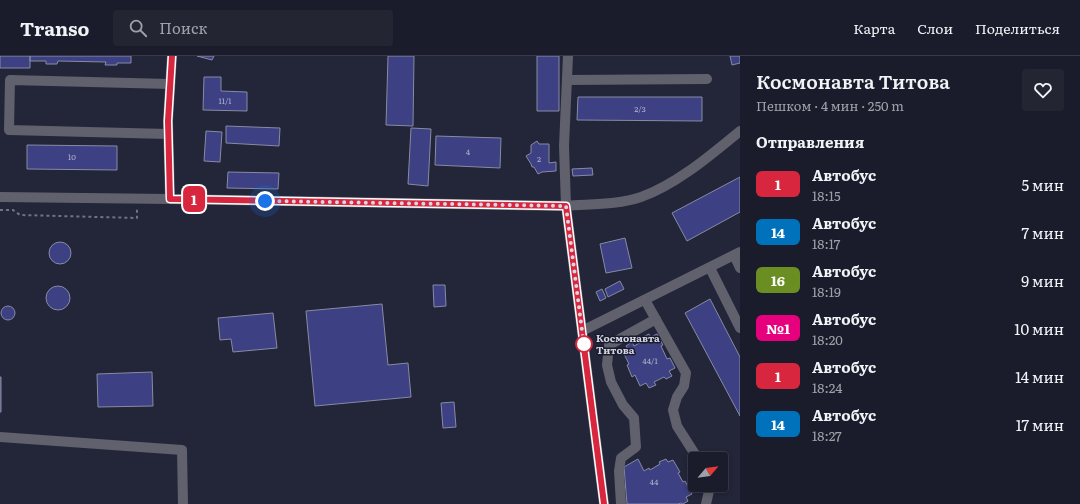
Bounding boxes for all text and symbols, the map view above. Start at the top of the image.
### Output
search box [113,10,393,46]
text: Transo [20,14,89,42]
text: Поиск [159,16,207,39]
icon: search [127,17,149,39]
text: Карта [853,18,895,38]
text: Слои [917,18,953,38]
text: Поделиться [975,18,1060,38]
text: Космонавта Титова [756,67,950,95]
button: heart [1022,69,1064,111]
house number: 11/1 [218,95,232,106]
text: Пешком · 4 мин · 250 m [756,96,904,115]
house number: 2/3 [634,103,646,114]
text: Отправления [756,130,864,153]
house number: 4 [466,146,471,157]
house number: 10 [68,151,76,162]
house number: 2 [537,153,541,164]
text: Автобус [812,163,876,186]
text: 5 мин [1021,173,1064,196]
text: 1 [775,174,781,194]
line badge: 1 [181,186,207,212]
text: 18:15 [812,186,841,205]
text: 1 [191,189,197,209]
your location [255,191,275,211]
text: Автобус [812,211,876,234]
text: 7 мин [1021,221,1064,244]
text: 14 [771,222,785,242]
text: 18:17 [812,234,840,253]
text: Автобус [812,259,876,282]
text: 9 мин [1021,269,1064,292]
text: 16 [771,270,785,290]
text: 18:19 [812,282,841,301]
text: Автобус [812,307,876,330]
text: 10 мин [1014,317,1064,340]
text: №1 [766,318,790,338]
place label: Космонавта Титова [596,330,660,357]
text: 18:20 [812,330,843,349]
marker: Космонавта Титова [575,335,593,353]
house number: 44/1 [642,355,658,366]
text: Автобус [812,355,876,378]
text: 14 мин [1015,365,1064,388]
text: 1 [775,366,781,386]
text: 18:24 [812,378,842,397]
text: Автобус [812,403,876,426]
text: 17 мин [1016,413,1064,436]
text: 14 [771,414,785,434]
text: 18:27 [812,426,842,445]
north arrow [688,452,728,492]
map controls [688,452,728,492]
house number: 44 [650,476,659,487]

